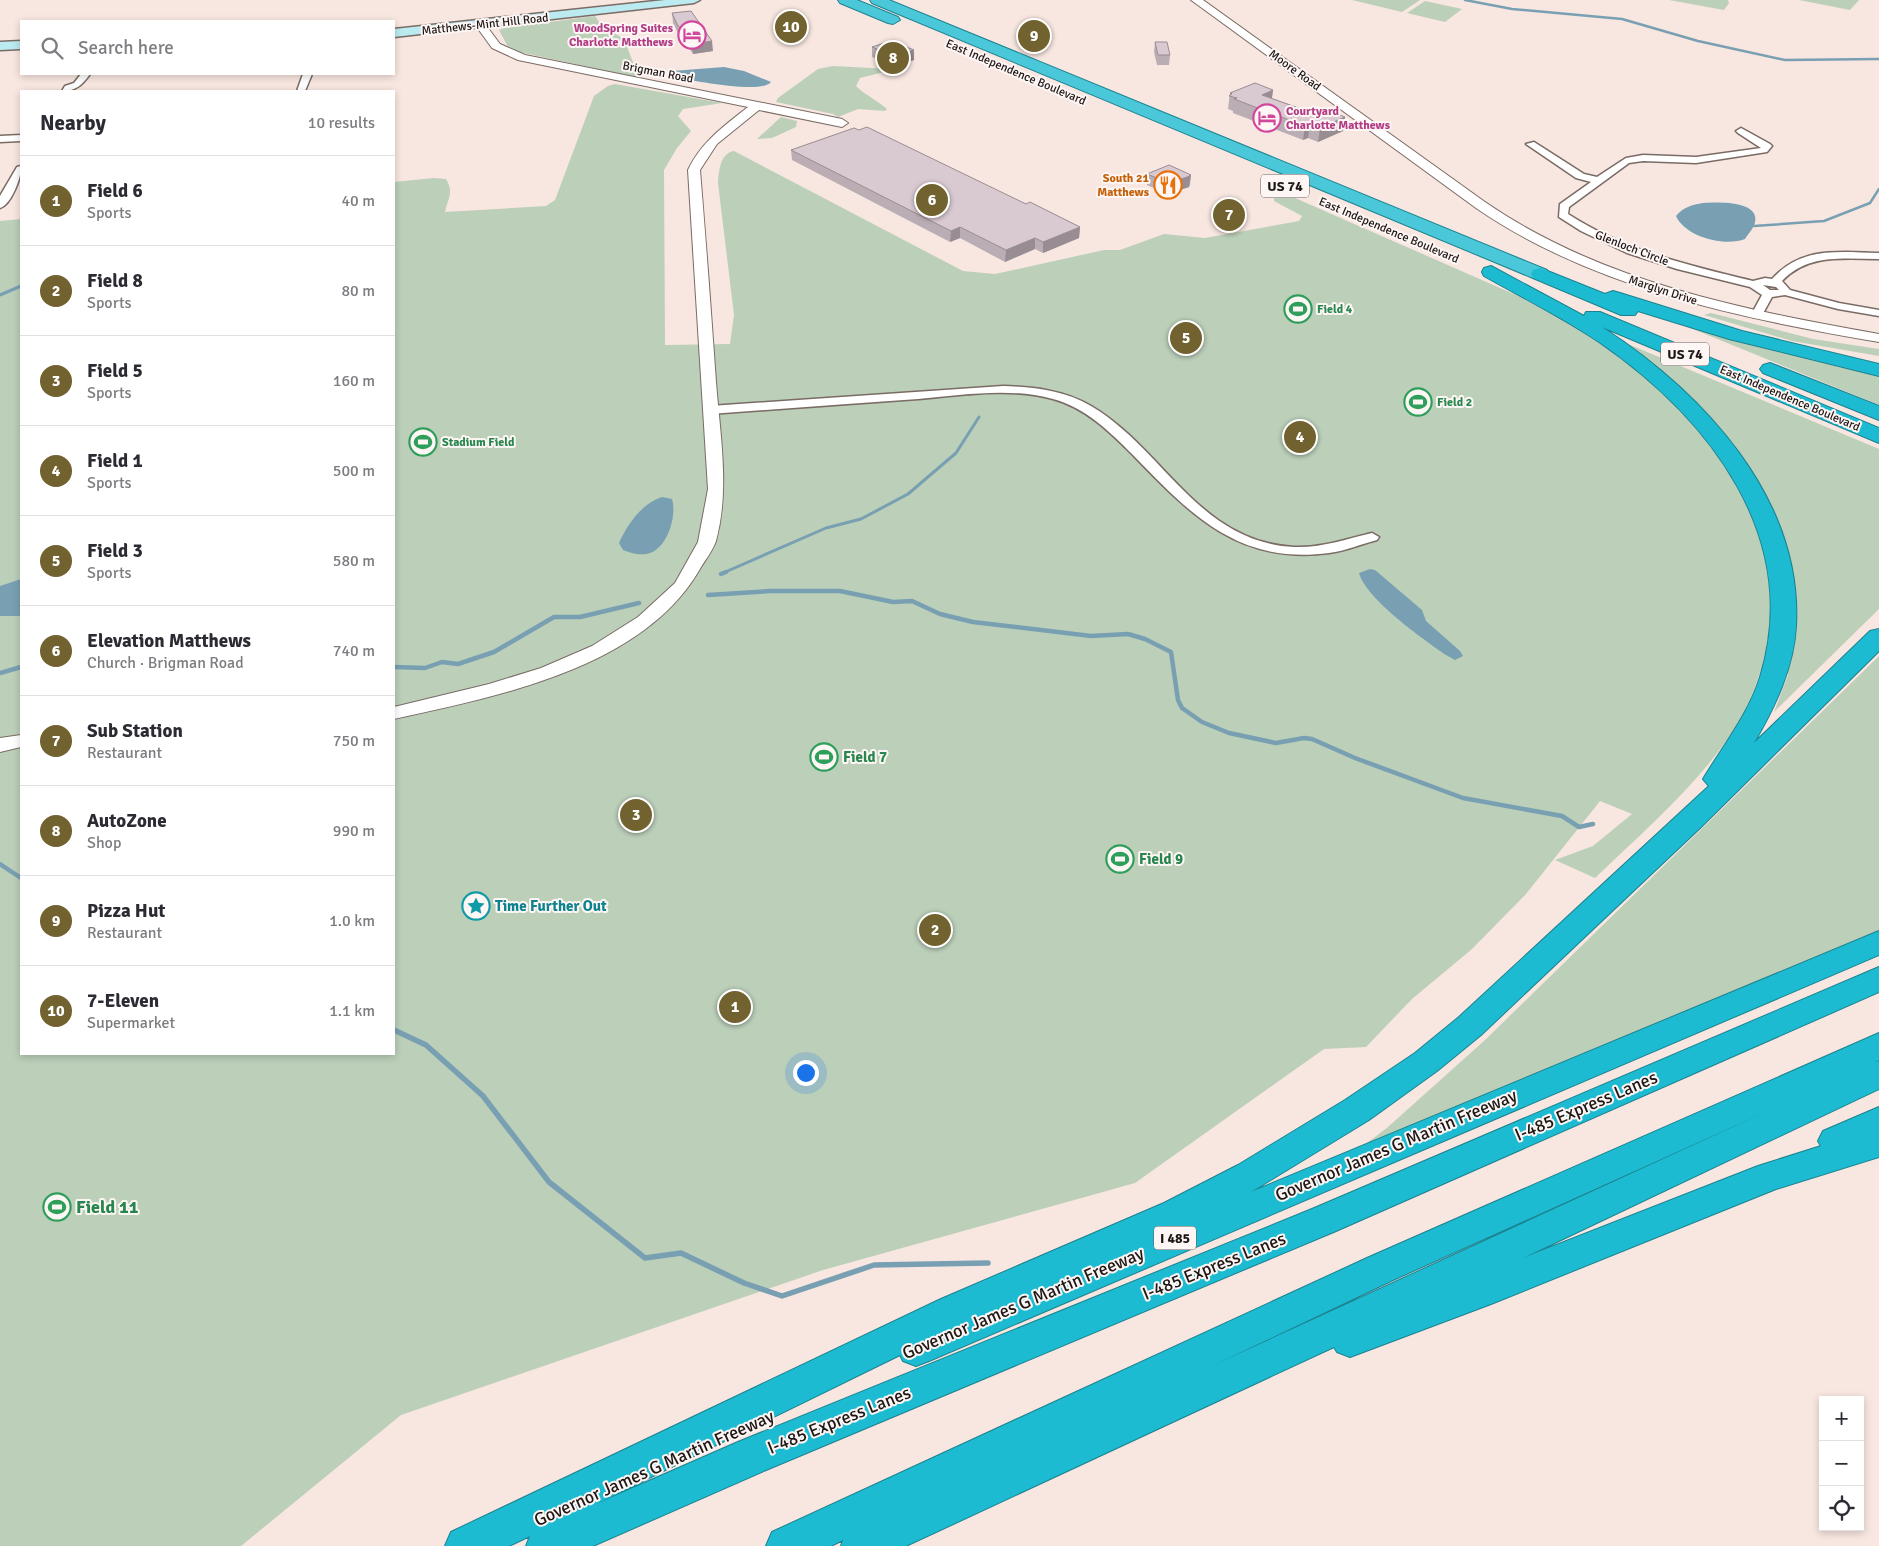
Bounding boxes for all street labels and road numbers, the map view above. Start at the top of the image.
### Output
street label: Matthews-Mint Hill Road [421,10,549,39]
street label: East Independence Boulevard [943,36,1088,109]
street label: Moore Road [1266,47,1324,94]
street label: Brigman Road [621,58,695,87]
road number: US 74 [1261,175,1309,198]
street label: East Independence Boulevard [1316,194,1461,267]
street label: Glenloch Circle [1593,228,1671,269]
street label: Marglyn Drive [1627,272,1699,309]
road number: US 74 [1661,342,1709,366]
street label: East Independence Boulevard [1717,362,1862,435]
street label: I-485 Express Lanes [1511,1066,1661,1146]
street label: Governor James G Martin Freeway [1272,1084,1521,1206]
road number: I 485 [1154,1226,1196,1250]
street label: I-485 Express Lanes [1139,1227,1289,1305]
street label: Governor James G Martin Freeway [899,1242,1148,1364]
street label: I-485 Express Lanes [764,1381,914,1459]
street label: Governor James G Martin Freeway [531,1405,778,1531]

